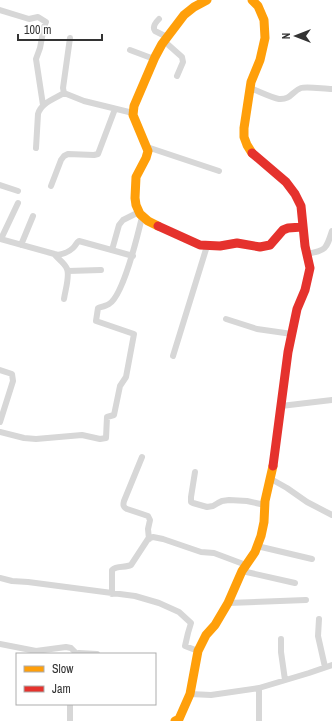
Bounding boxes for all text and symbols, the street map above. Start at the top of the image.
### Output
scale bar [18,16,102,42]
north arrow [276,16,316,56]
text: 100 m [24,22,51,38]
text: N [279,33,293,39]
legend [16,653,156,705]
text: Slow [52,661,74,677]
text: Jam [52,681,71,697]

